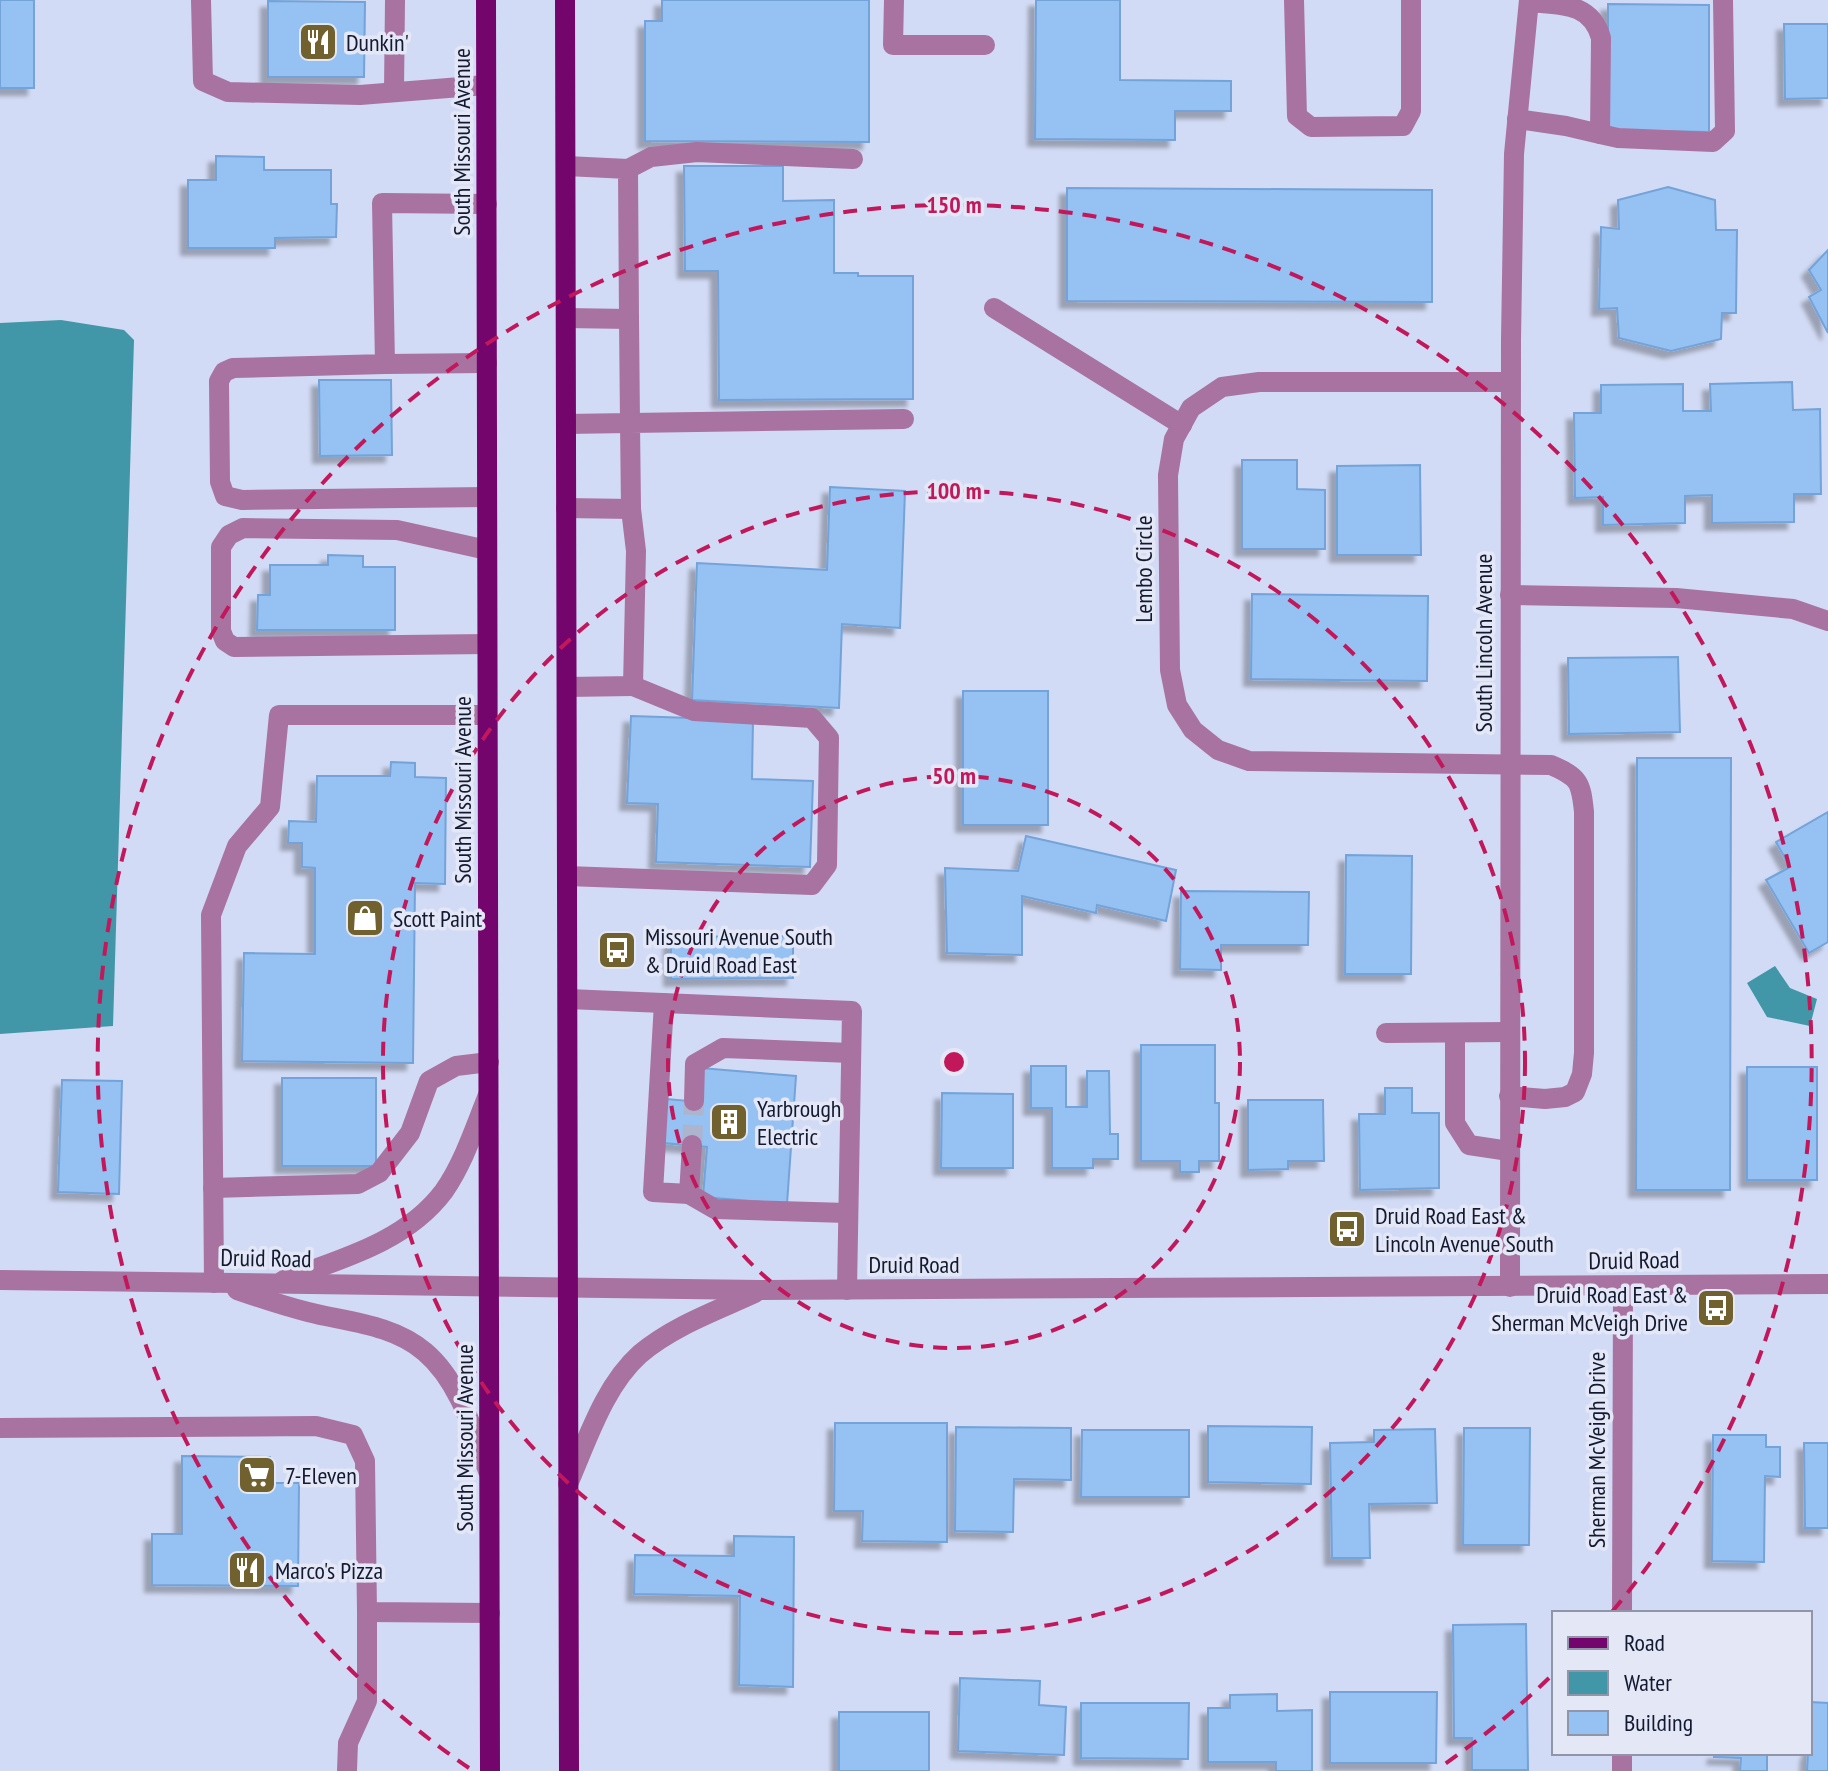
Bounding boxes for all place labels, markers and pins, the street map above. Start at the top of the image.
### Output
restaurant icon: Dunkin' [297,21,339,63]
place label: Dunkin' [346,27,409,58]
shop icon: Scott Paint [344,897,386,939]
place label: Scott Paint [393,903,483,934]
place label: Missouri Avenue South & Druid Road East [645,921,833,980]
bus stop icon: Missouri Avenue South & Druid Road East [596,929,638,971]
centre of rings [940,1048,968,1076]
place label: Yarbrough Electric [757,1093,841,1152]
building icon: Yarbrough Electric [708,1101,750,1143]
place label: Druid Road East & Lincoln Avenue South [1375,1200,1554,1259]
bus stop icon: Druid Road East & Lincoln Avenue South [1326,1208,1368,1250]
place label: Druid Road East & Sherman McVeigh Drive [1491,1279,1688,1338]
bus stop icon: Druid Road East & Sherman McVeigh Drive [1695,1287,1737,1329]
supermarket icon: 7-Eleven [236,1454,278,1496]
place label: 7-Eleven [285,1460,357,1491]
restaurant icon: Marco's Pizza [226,1549,268,1591]
place label: Marco's Pizza [275,1555,383,1586]

